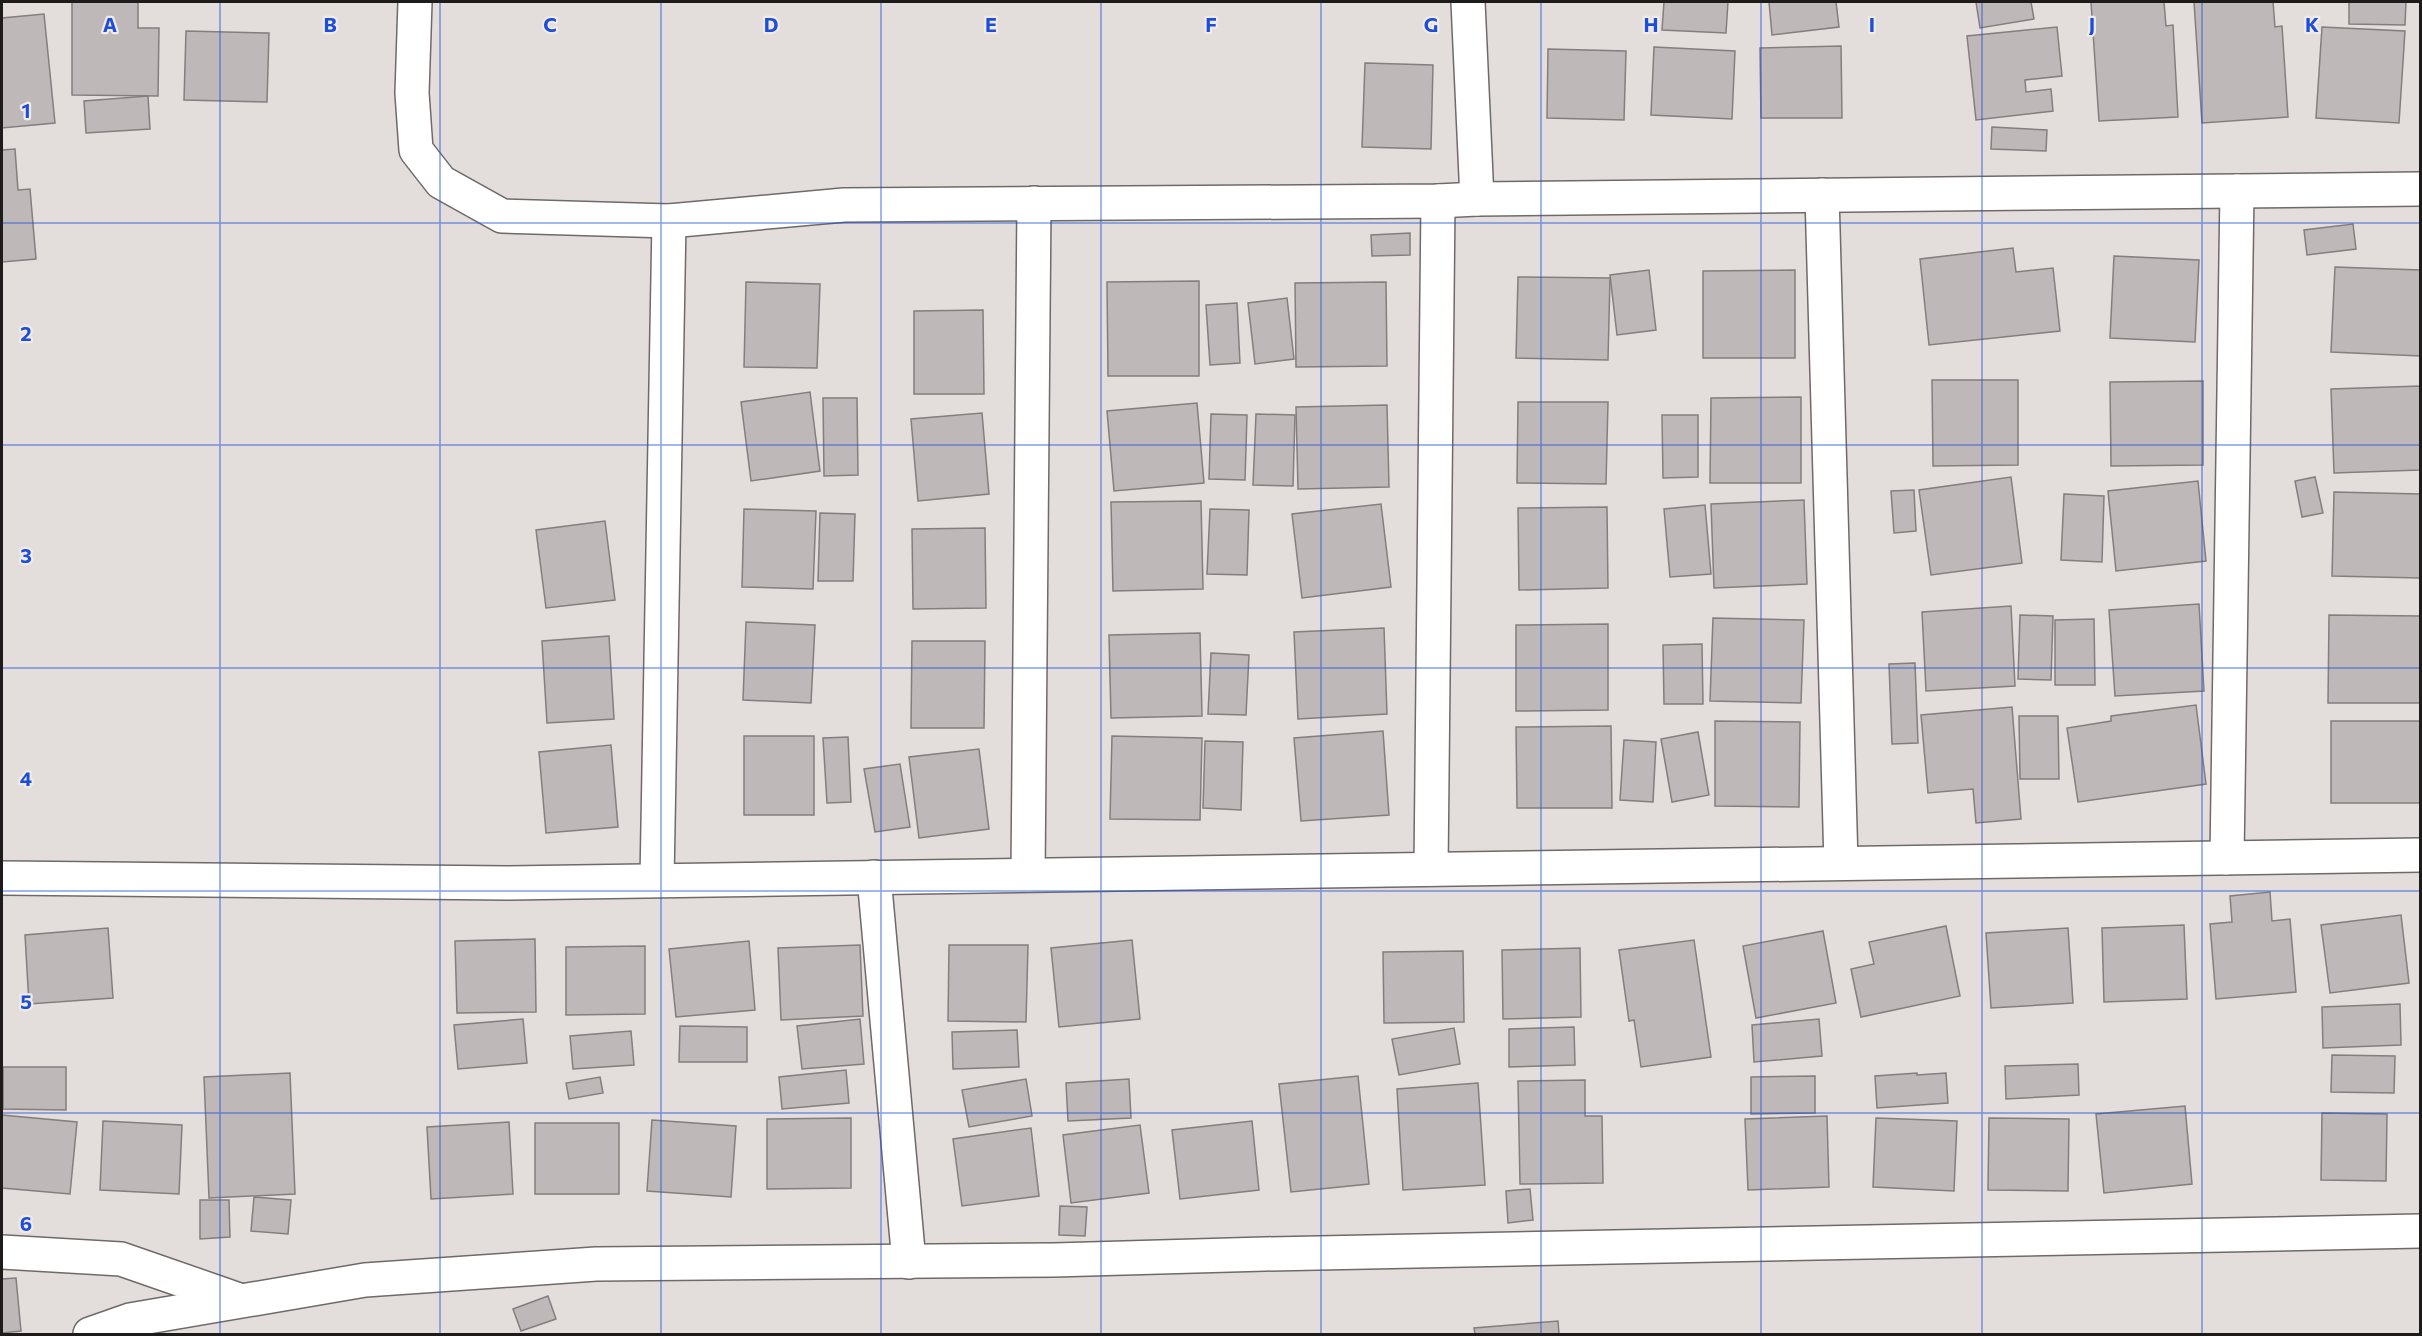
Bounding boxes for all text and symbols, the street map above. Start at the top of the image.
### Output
text: A [103,12,117,36]
text: B [323,12,337,36]
text: C [543,12,557,36]
text: D [764,12,778,36]
text: E [985,12,997,36]
text: F [1205,12,1217,36]
text: G [1424,12,1438,36]
text: H [1644,12,1659,36]
text: I [1869,12,1875,36]
text: J [2089,12,2095,36]
text: K [2305,12,2319,36]
text: 1 [21,98,31,122]
text: 2 [20,321,32,345]
text: 3 [20,543,32,567]
text: 4 [20,766,32,790]
text: 5 [20,989,32,1013]
text: 6 [20,1211,32,1235]

